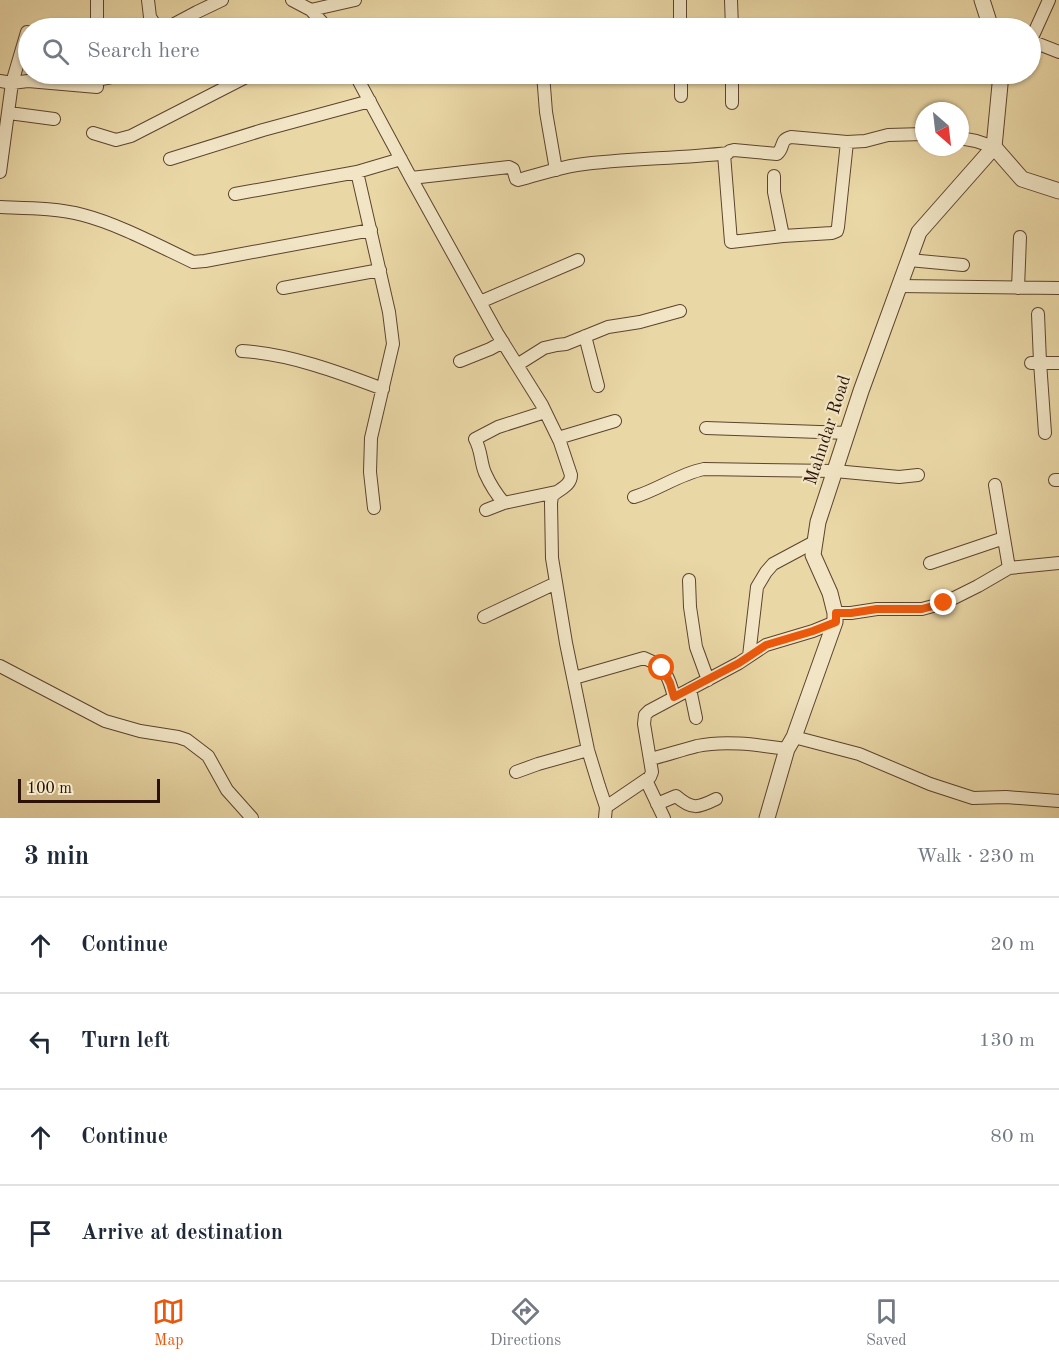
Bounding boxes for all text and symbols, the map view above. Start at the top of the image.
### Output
search box [18,18,1041,84]
icon: search [39,35,72,68]
text: Search here [87,40,200,62]
north arrow [915,102,969,156]
street label: Mahndar Road [802,373,854,487]
route end [930,589,956,615]
route start [648,654,674,680]
scale bar [18,776,160,804]
text: 100 m [27,781,72,797]
text: 3 min [24,844,89,870]
text: Walk · 230 m [916,847,1035,867]
icon: ahead [24,929,57,962]
text: Continue [81,934,168,956]
text: 20 m [990,935,1035,955]
icon: left [24,1025,57,1058]
text: Turn left [81,1030,170,1052]
text: 130 m [979,1031,1035,1051]
icon: ahead [24,1121,57,1154]
text: Continue [81,1126,168,1148]
text: 80 m [990,1127,1035,1147]
icon: arrive [24,1217,57,1250]
text: Arrive at destination [81,1222,283,1244]
tab: Map [152,1295,185,1351]
tab: Directions [490,1295,561,1351]
tab: Saved [866,1295,907,1351]

